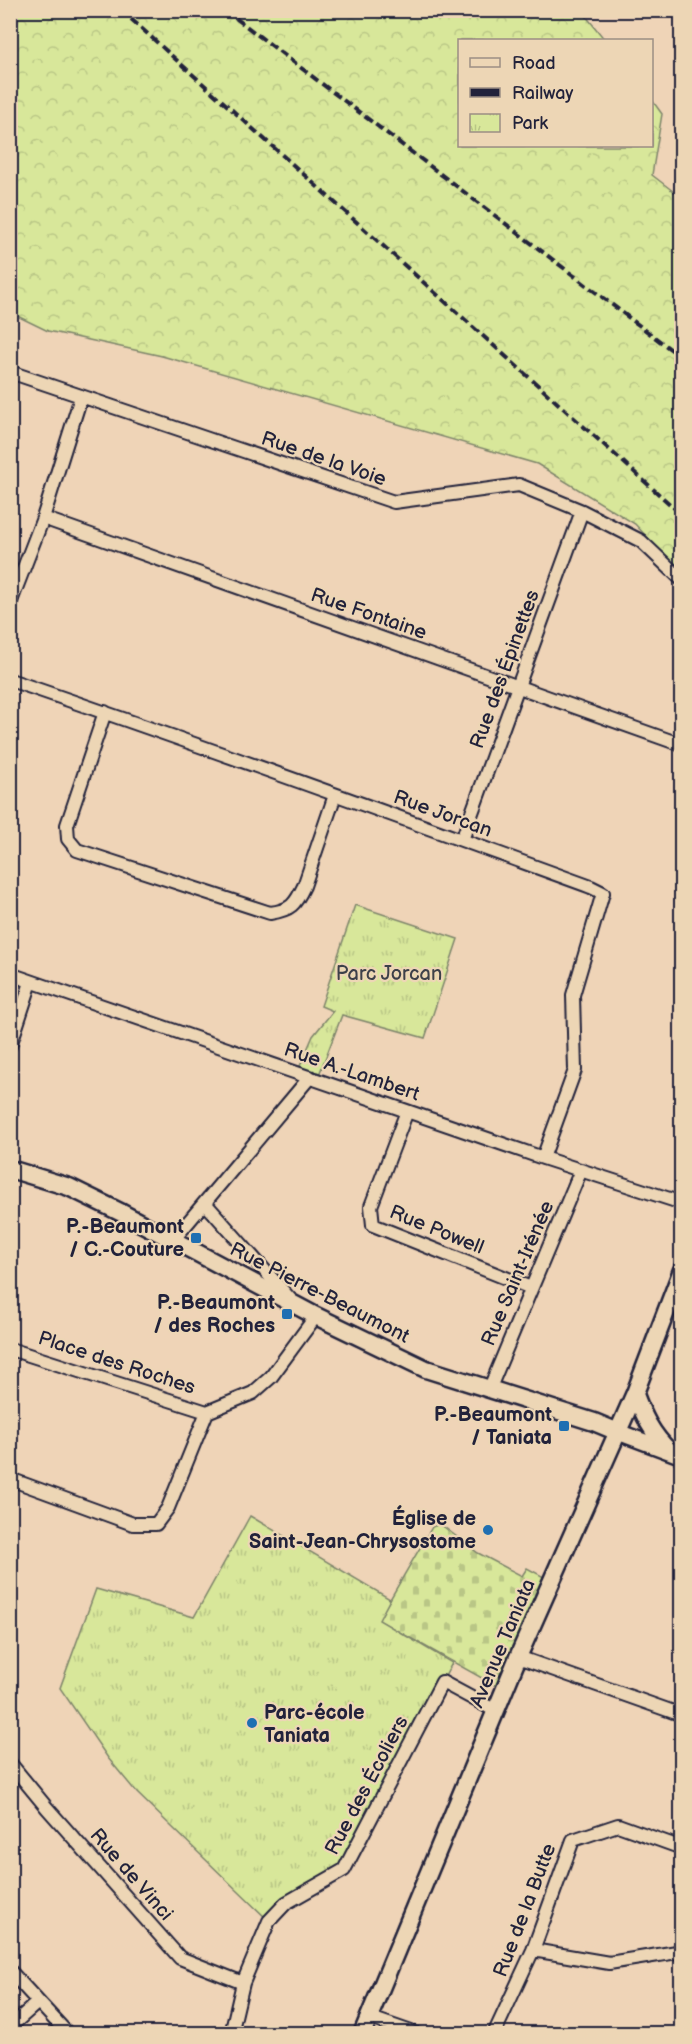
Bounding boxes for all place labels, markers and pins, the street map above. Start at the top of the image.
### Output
place label: P.-Beaumont / C.-Couture [66,1215,184,1262]
marker: P.-Beaumont / C.-Couture [189,1231,203,1245]
place label: P.-Beaumont / des Roches [153,1291,275,1338]
marker: P.-Beaumont / des Roches [280,1307,294,1321]
place label: P.-Beaumont / Taniata [434,1403,552,1450]
marker: P.-Beaumont / Taniata [557,1419,571,1433]
place label: Église de Saint-Jean-Chrysostome [249,1505,476,1554]
marker: Église de Saint-Jean-Chrysostome [481,1523,495,1537]
place label: Parc-école Taniata [264,1701,364,1748]
marker: Parc-école Taniata [245,1716,259,1730]

